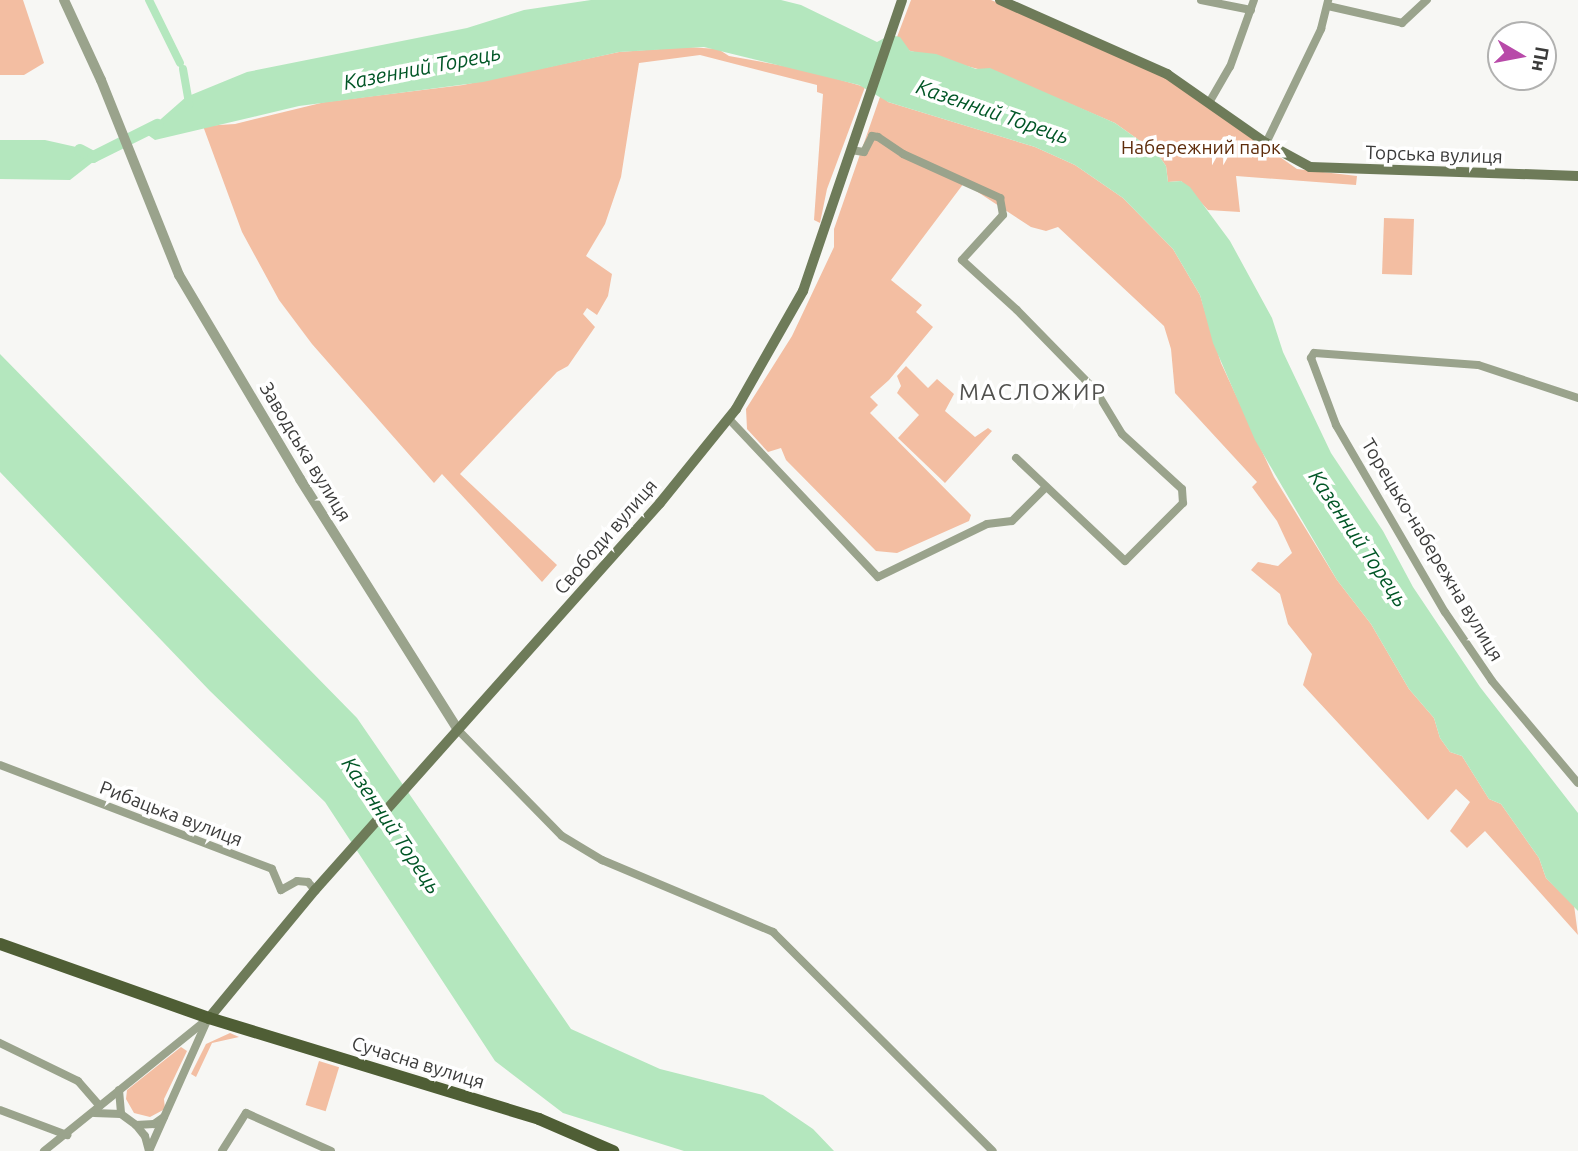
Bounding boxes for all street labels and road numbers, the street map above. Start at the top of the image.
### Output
street label: Торська вулиця [1365,141,1503,169]
street label: Заводська вулиця [254,378,356,526]
street label: Торецько-набережна вулиця [1356,434,1508,666]
street label: Свободи вулиця [550,475,662,599]
street label: Рибацька вулиця [96,776,246,852]
street label: Сучасна вулиця [349,1032,487,1094]

